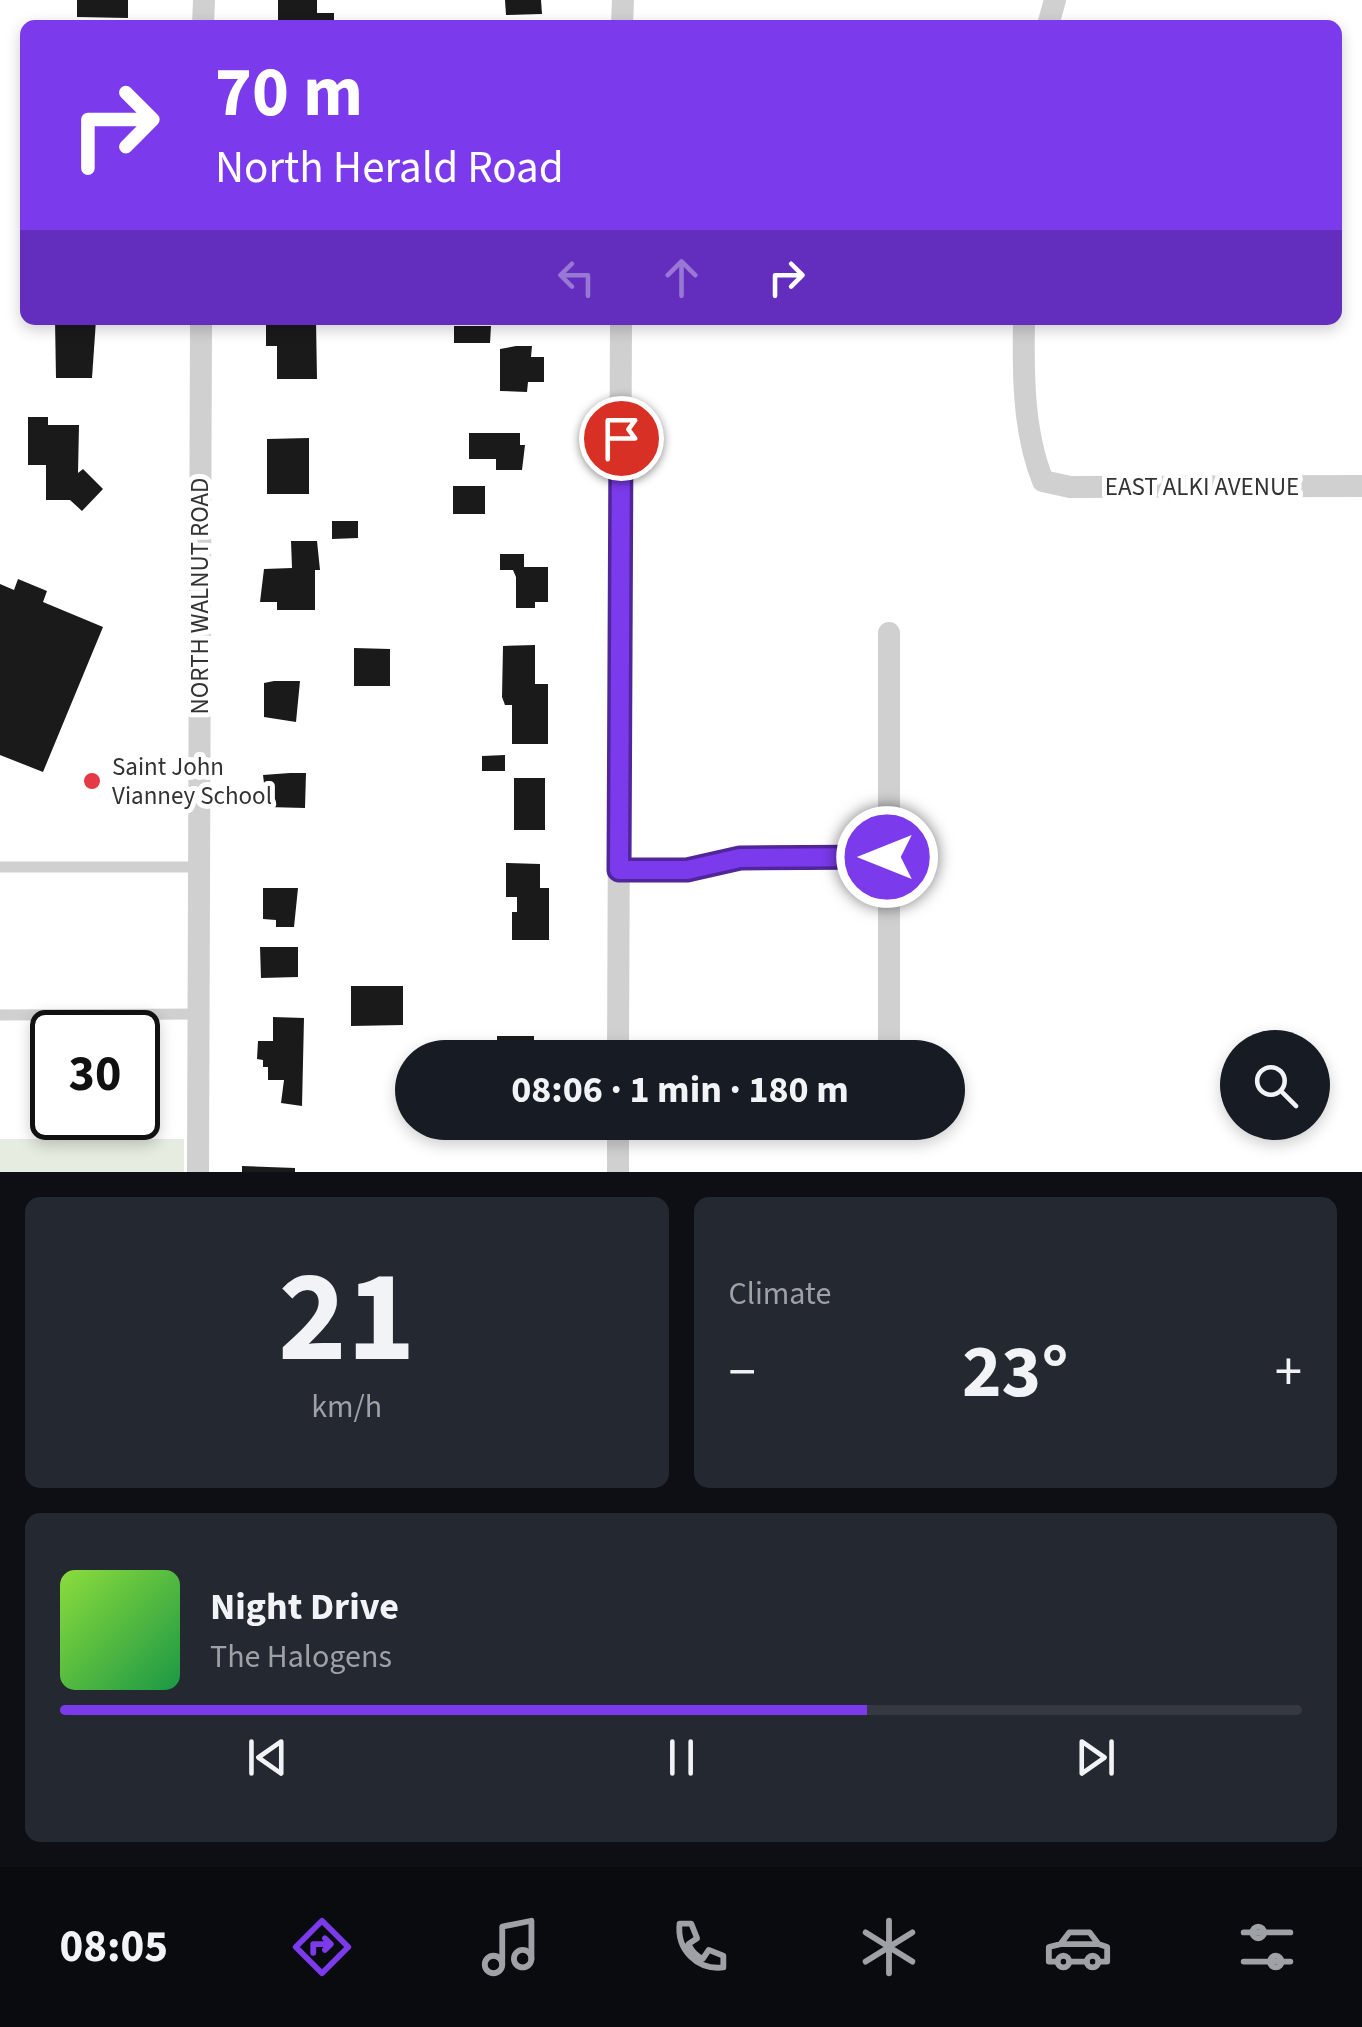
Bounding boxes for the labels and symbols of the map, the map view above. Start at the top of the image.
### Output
pin [579,396,664,481]
street label: EAST ALKI AVENUE [1105,469,1299,505]
street label: NORTH WALNUT ROAD [182,478,218,714]
place label: Saint John Vianney School [112,749,272,814]
marker: Saint John Vianney School [81,770,103,792]
position arrow [835,805,939,909]
speed limit sign: 30 [30,1010,160,1140]

